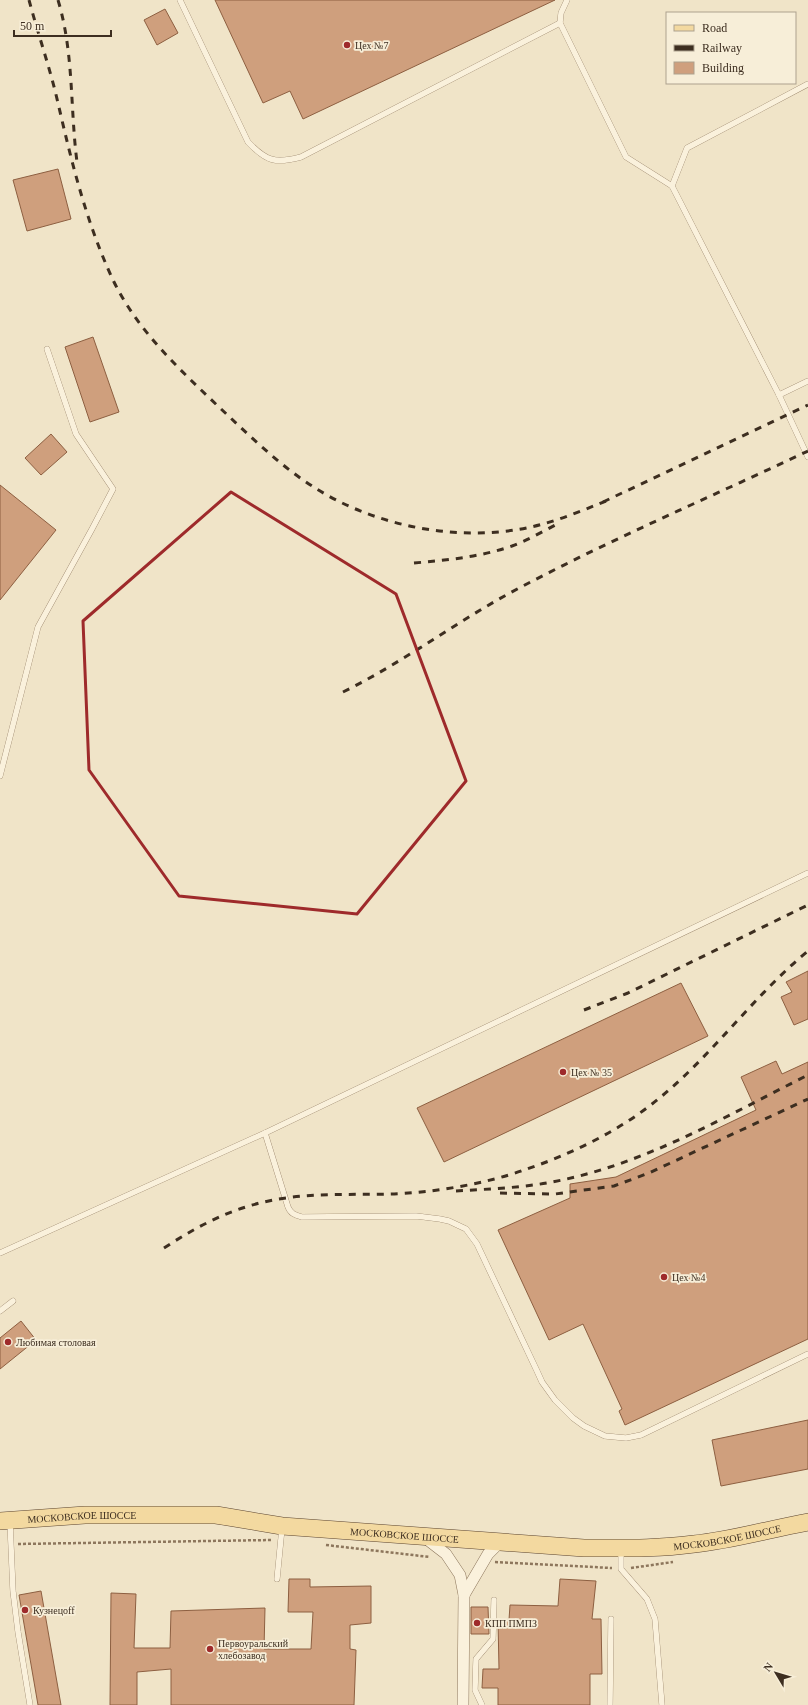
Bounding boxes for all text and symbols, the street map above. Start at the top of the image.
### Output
scale bar [14,12,111,38]
legend [666,12,796,84]
text: 50 m [20,19,45,33]
text: Road [702,21,727,35]
marker: Цех №7 [342,40,352,50]
place label: Цех №7 [355,40,389,51]
text: Railway [702,41,742,55]
text: Building [702,61,744,75]
marker: Цех № 35 [558,1067,568,1077]
place label: Цех № 35 [571,1067,612,1078]
marker: Цех №4 [659,1272,669,1282]
place label: Цех №4 [672,1272,706,1283]
marker: Любимая столовая [3,1337,13,1347]
place label: Любимая столовая [16,1337,96,1348]
street label: МОСКОВСКОЕ ШОССЕ [27,1510,136,1525]
street label: МОСКОВСКОЕ ШОССЕ [673,1522,782,1552]
street label: МОСКОВСКОЕ ШОССЕ [350,1525,459,1544]
marker: Кузнецoff [20,1605,30,1615]
place label: Кузнецoff [33,1605,75,1616]
marker: КПП ПМПЗ [472,1618,482,1628]
place label: КПП ПМПЗ [485,1618,537,1629]
place label: Первоуральский хлебозавод [218,1638,289,1661]
marker: Первоуральский хлебозавод [205,1644,215,1654]
north arrow [756,1653,796,1693]
text: N [761,1660,775,1674]

